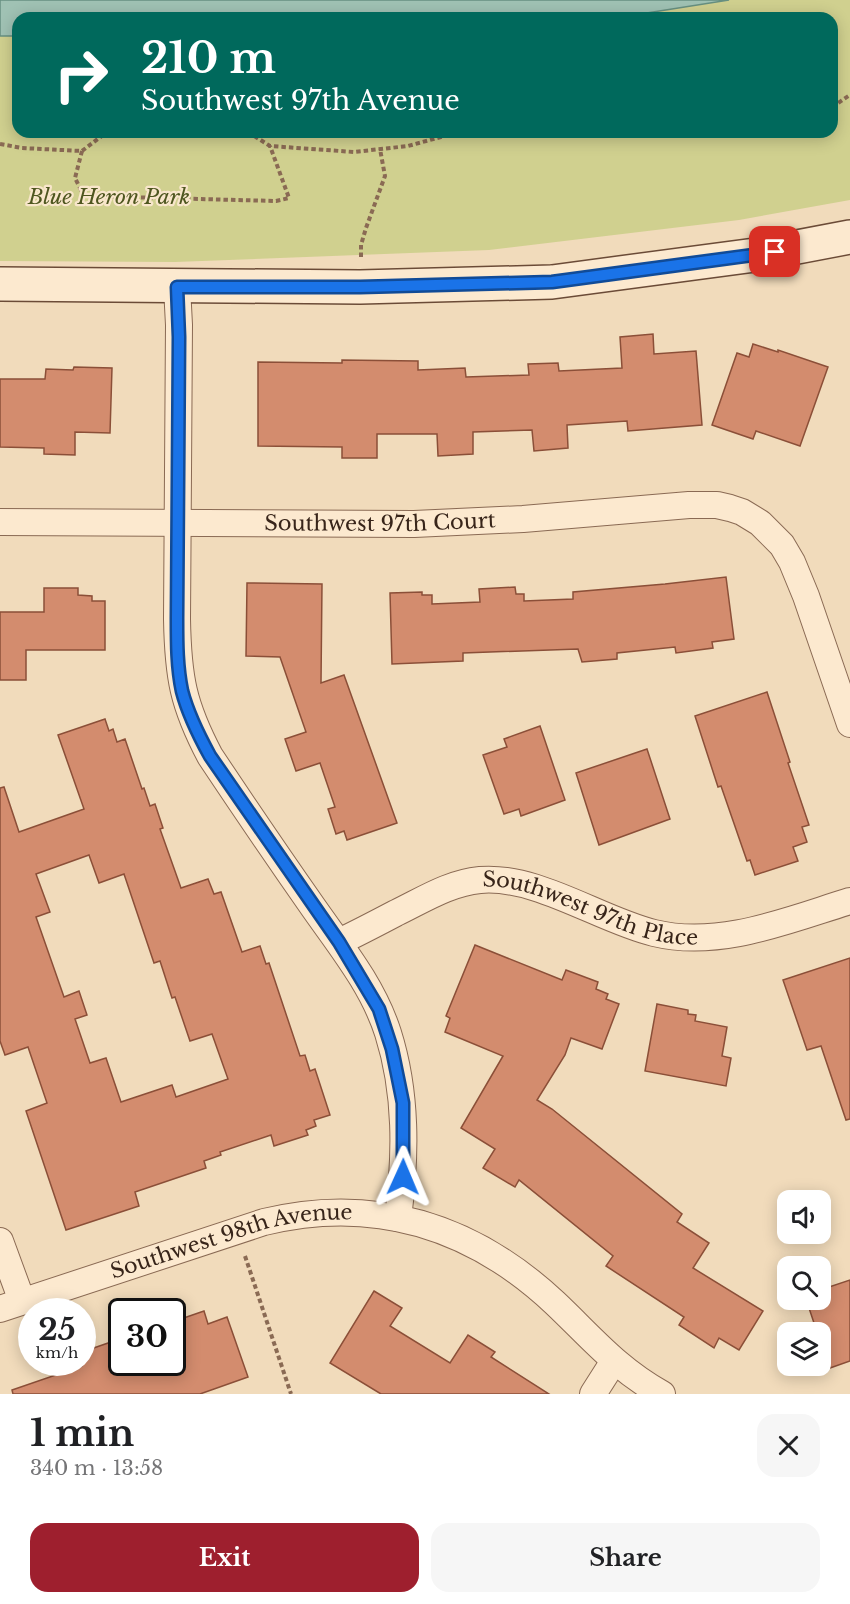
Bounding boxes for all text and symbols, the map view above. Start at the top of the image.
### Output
text: 210 m [141,32,276,84]
icon: right [42,36,120,114]
text: Southwest 97th Avenue [141,84,460,117]
park label: Blue Heron Park [27,184,190,210]
pin [749,226,800,277]
icon: arrive [758,235,791,268]
street label: Southwest 97th Court [264,507,496,537]
street label: Southwest 97th Place [483,867,698,951]
position arrow [371,1145,435,1209]
map controls [777,1190,831,1376]
button: sound [777,1190,831,1244]
street label: Southwest 98th Avenue [107,1199,353,1285]
button: search [777,1256,831,1310]
speed limit sign: 30 [108,1298,186,1376]
text: 25 [38,1311,76,1348]
button: layers [777,1322,831,1376]
text: km/h [36,1343,78,1362]
text: 1 min [30,1411,134,1456]
button: close [757,1414,820,1477]
text: 340 m · 13:58 [30,1456,163,1480]
button: Exit [30,1523,419,1592]
button: Share [431,1523,820,1592]

